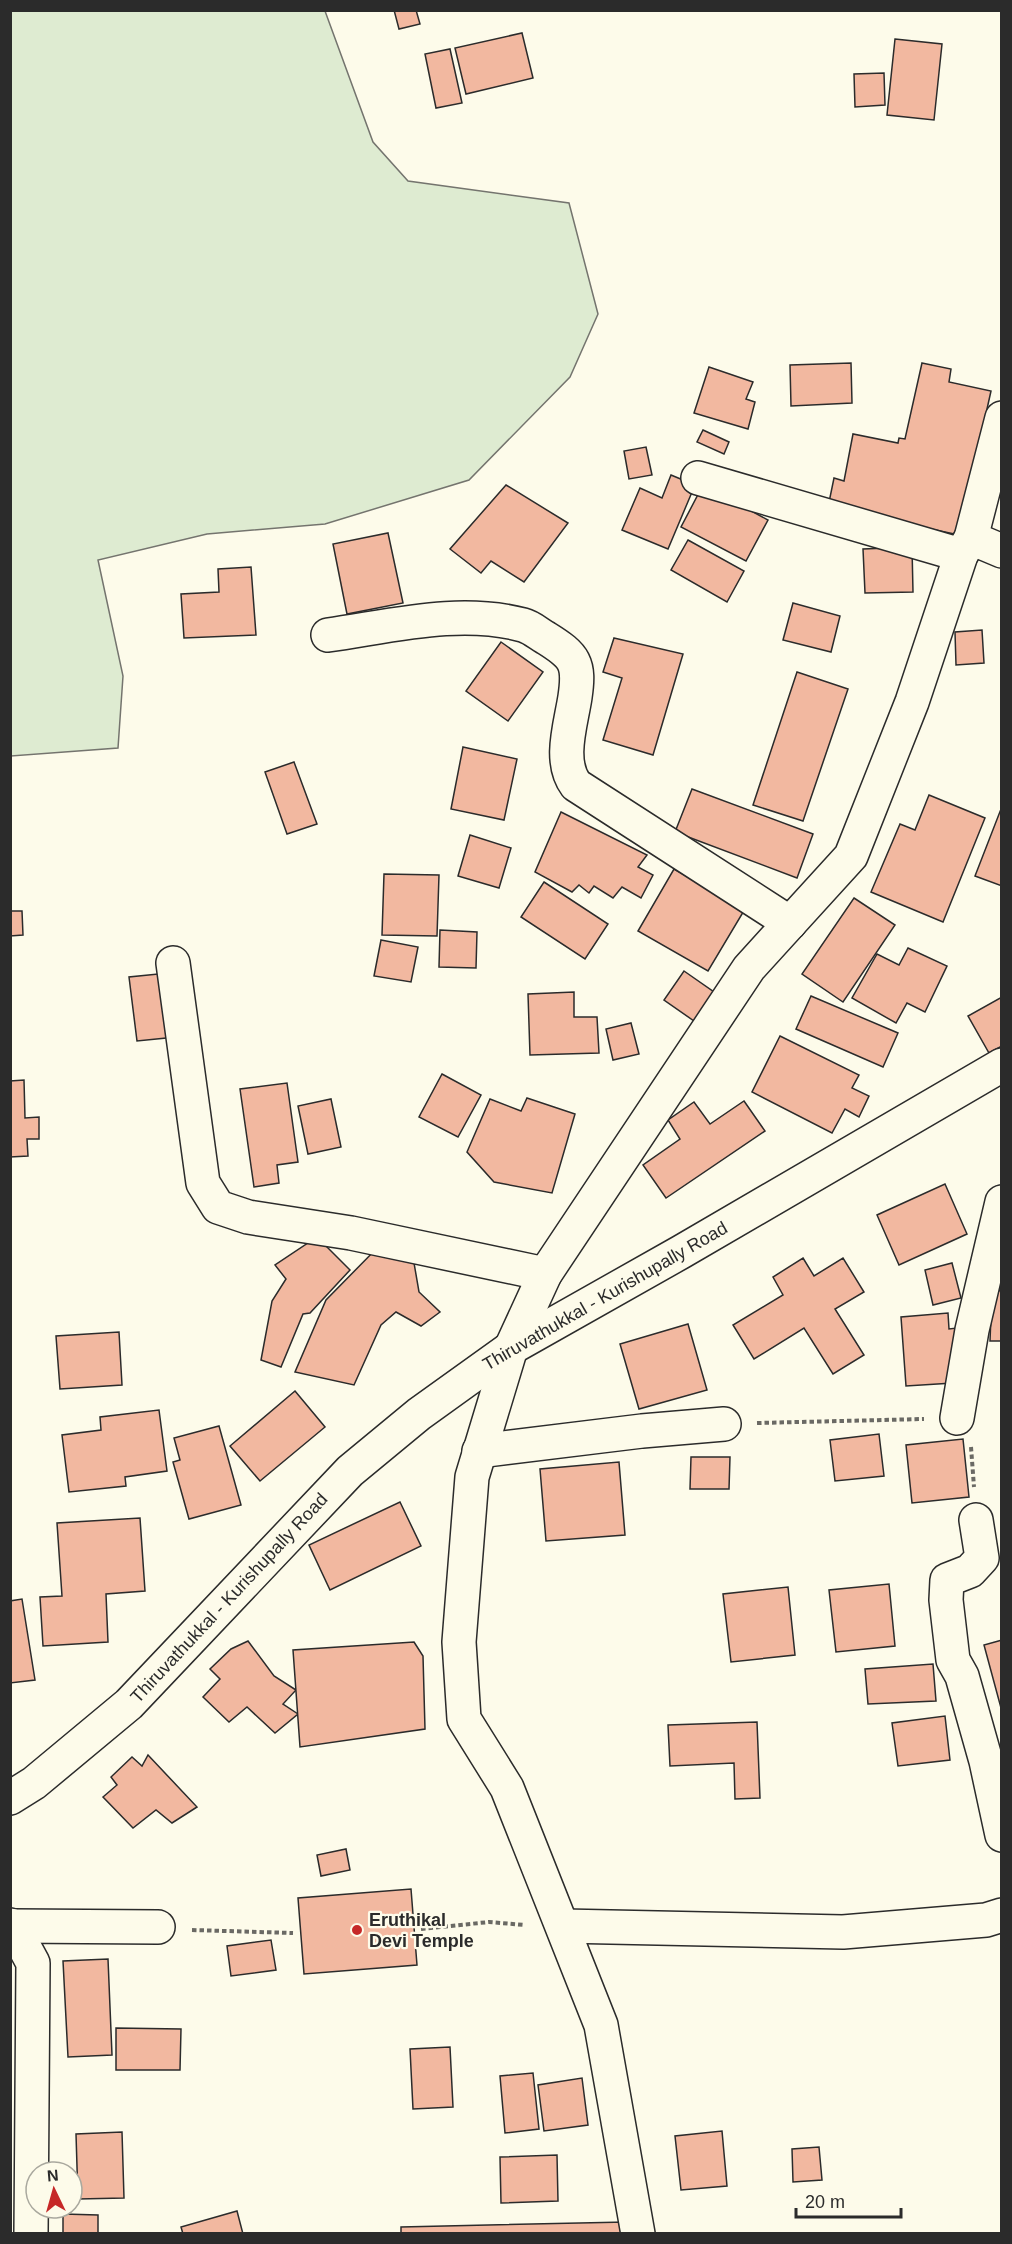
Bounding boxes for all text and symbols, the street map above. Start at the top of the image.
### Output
street label: Thiruvathukkal - Kurishupally Road [479,1218,731,1374]
street label: Thiruvathukkal - Kurishupally Road [126,1489,332,1707]
place label: Eruthikal Devi Temple [369,1910,474,1951]
marker: Eruthikal Devi Temple [350,1923,364,1937]
north arrow [24,2160,84,2220]
text: N [46,2167,59,2185]
scale bar [796,2181,901,2219]
text: 20 m [805,2192,845,2212]

